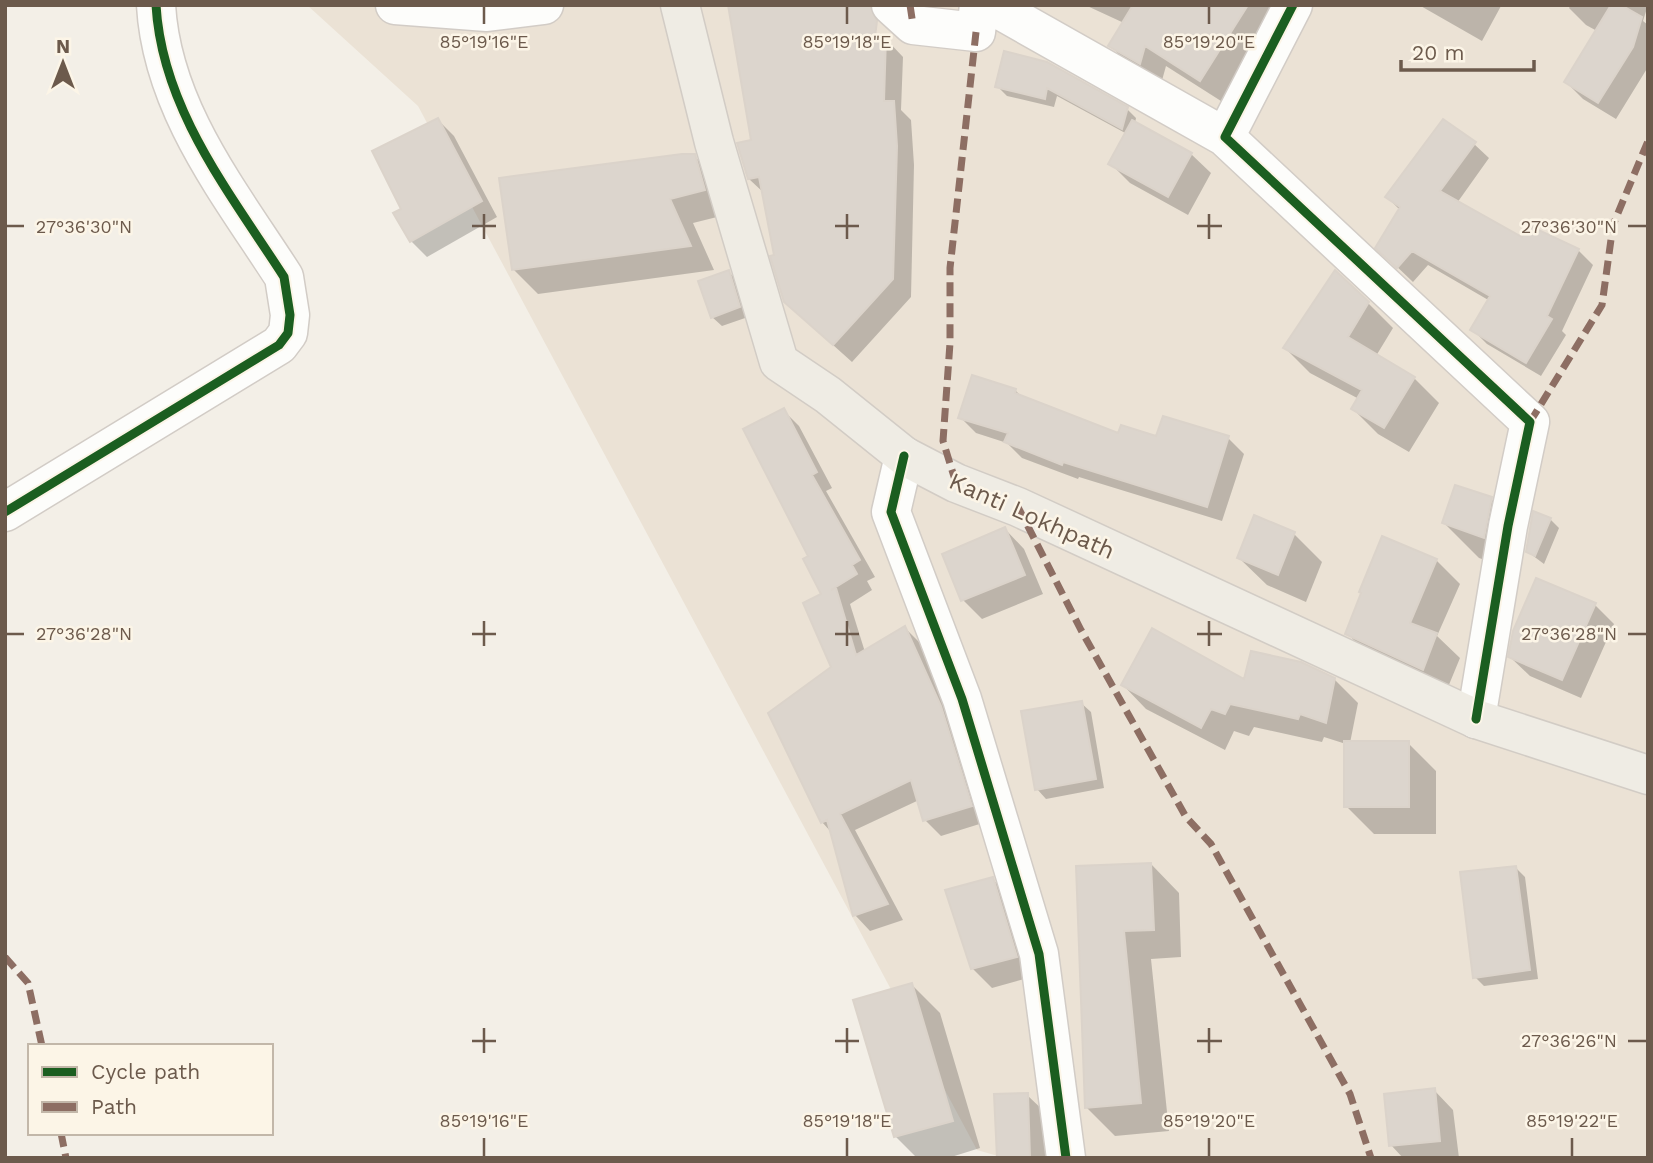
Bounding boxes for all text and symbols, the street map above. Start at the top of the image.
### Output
north arrow [28,28,98,98]
scale bar [1401,28,1534,72]
text: 85°19'16"E [440,31,528,52]
text: 85°19'18"E [802,31,892,52]
text: 85°19'20"E [1163,31,1255,52]
text: N [56,35,70,58]
text: 20 m [1412,40,1464,65]
text: 27°36'30"N [36,216,132,237]
text: 27°36'30"N [1521,216,1617,237]
street label: Kanti Lokhpath [945,467,1119,565]
text: 27°36'28"N [36,623,132,644]
text: 27°36'28"N [1521,623,1617,644]
text: 27°36'26"N [1521,1030,1617,1051]
legend [28,1044,273,1135]
text: Cycle path [91,1059,200,1084]
text: Path [91,1094,137,1119]
text: 85°19'16"E [440,1110,528,1131]
text: 85°19'18"E [802,1110,892,1131]
text: 85°19'20"E [1163,1110,1255,1131]
text: 85°19'22"E [1526,1110,1618,1131]

